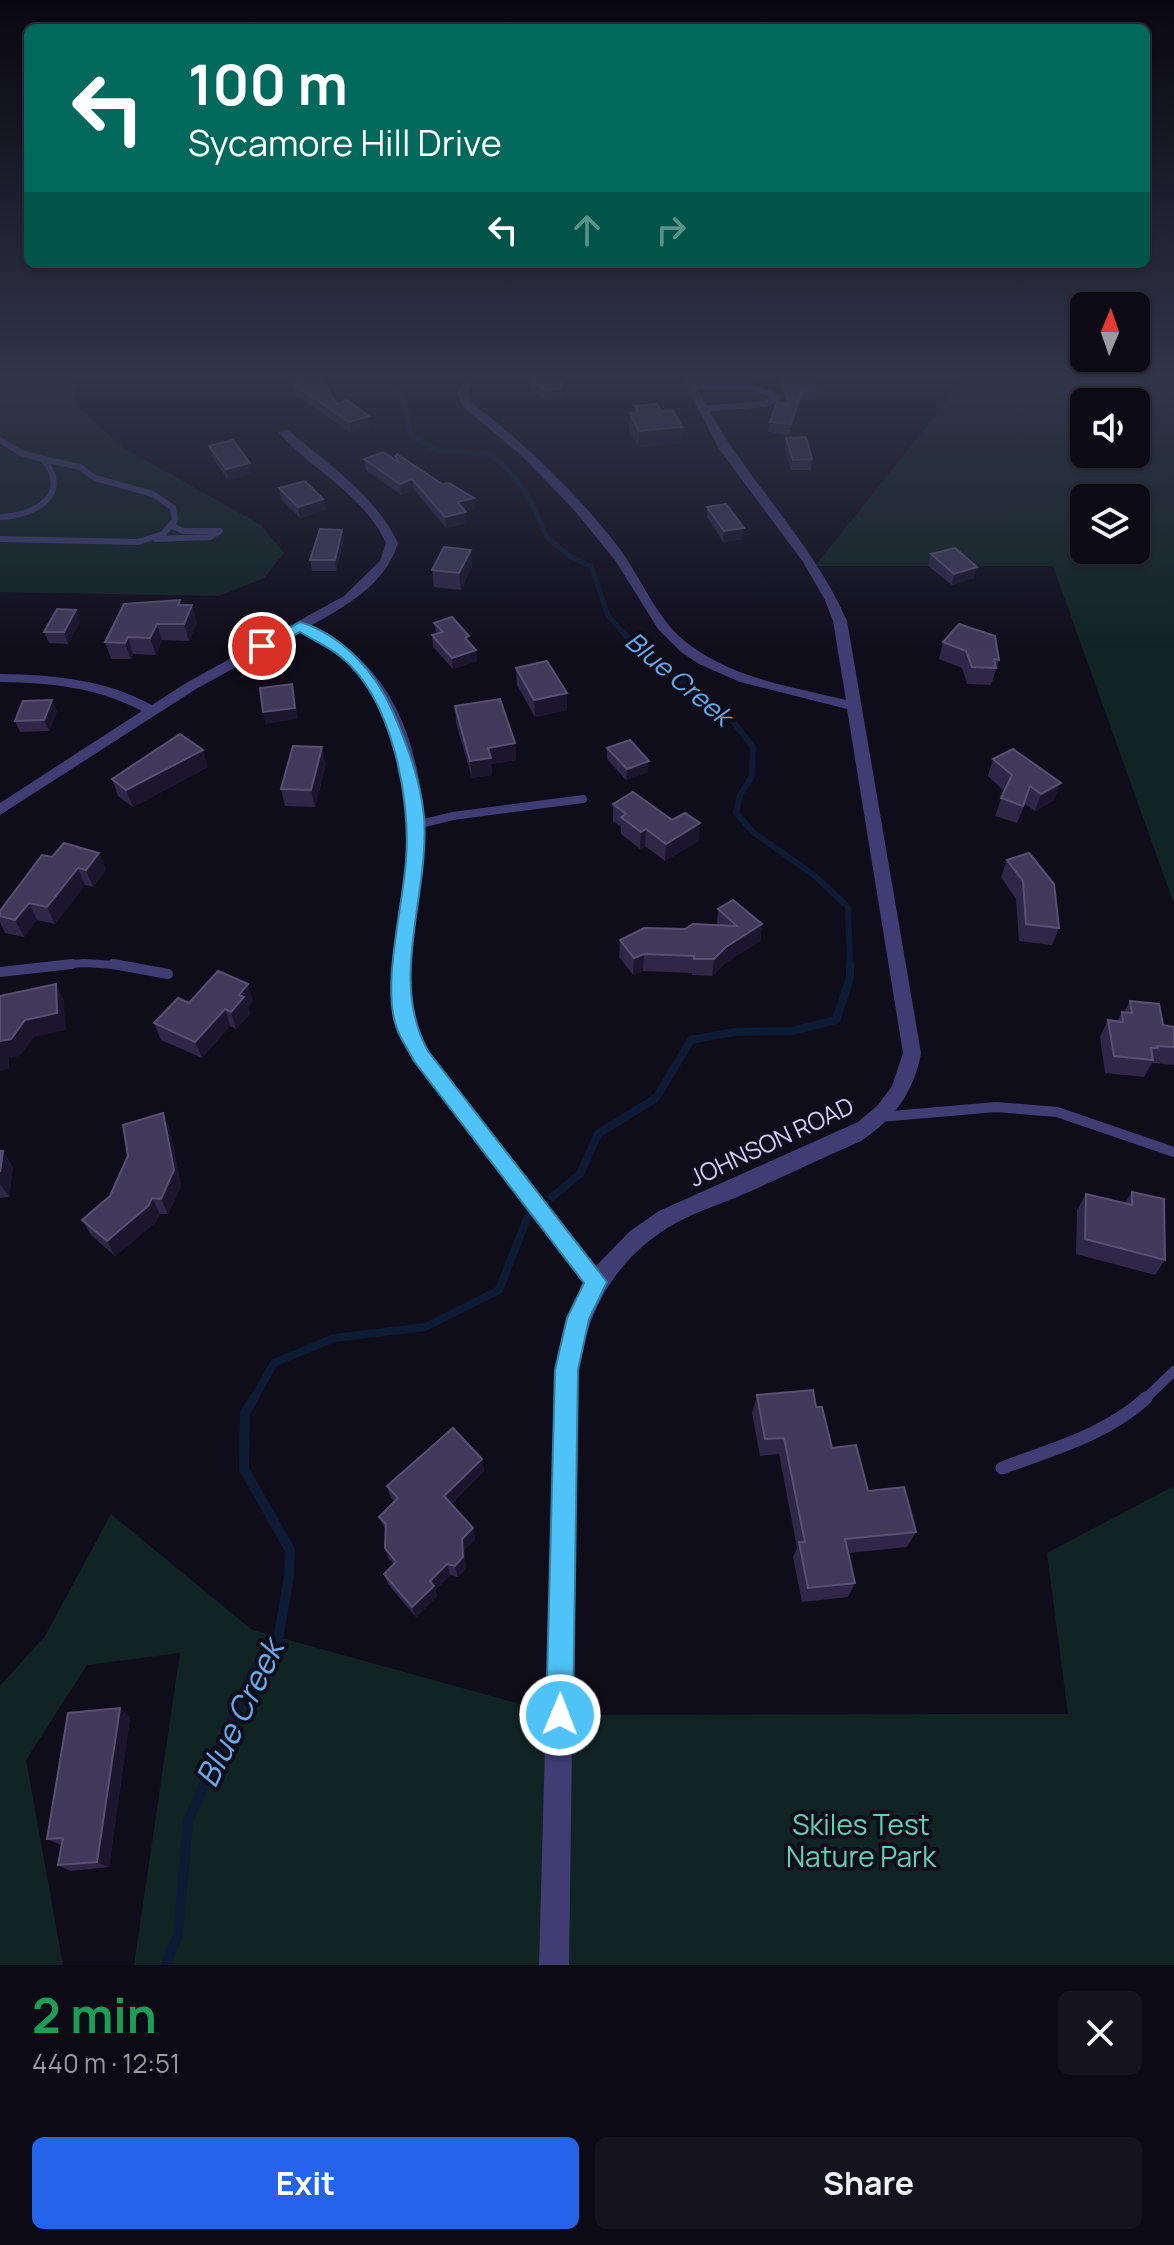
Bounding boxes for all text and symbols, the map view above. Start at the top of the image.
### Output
text: 100 m [188,45,348,122]
icon: left [56,56,160,160]
text: Sycamore Hill Drive [188,118,502,167]
icon: left [481,208,525,252]
icon: ahead [565,208,609,252]
icon: right [649,208,693,252]
north arrow [1070,292,1150,372]
map controls [1070,292,1150,564]
button: sound [1070,388,1150,468]
button: layers [1070,484,1150,564]
pin [228,612,296,680]
water label: Blue Creek [618,623,743,736]
icon: arrive [240,624,284,668]
street label: JOHNSON ROAD [683,1088,859,1194]
water label: Blue Creek [184,1628,295,1794]
position arrow [518,1673,602,1757]
park label: Skiles Test Nature Park [786,1805,937,1875]
text: 2 min [32,1982,157,2047]
button: close [1058,1991,1142,2075]
text: 440 m · 12:51 [32,2045,180,2081]
button: Exit [32,2137,579,2229]
button: Share [595,2137,1142,2229]

